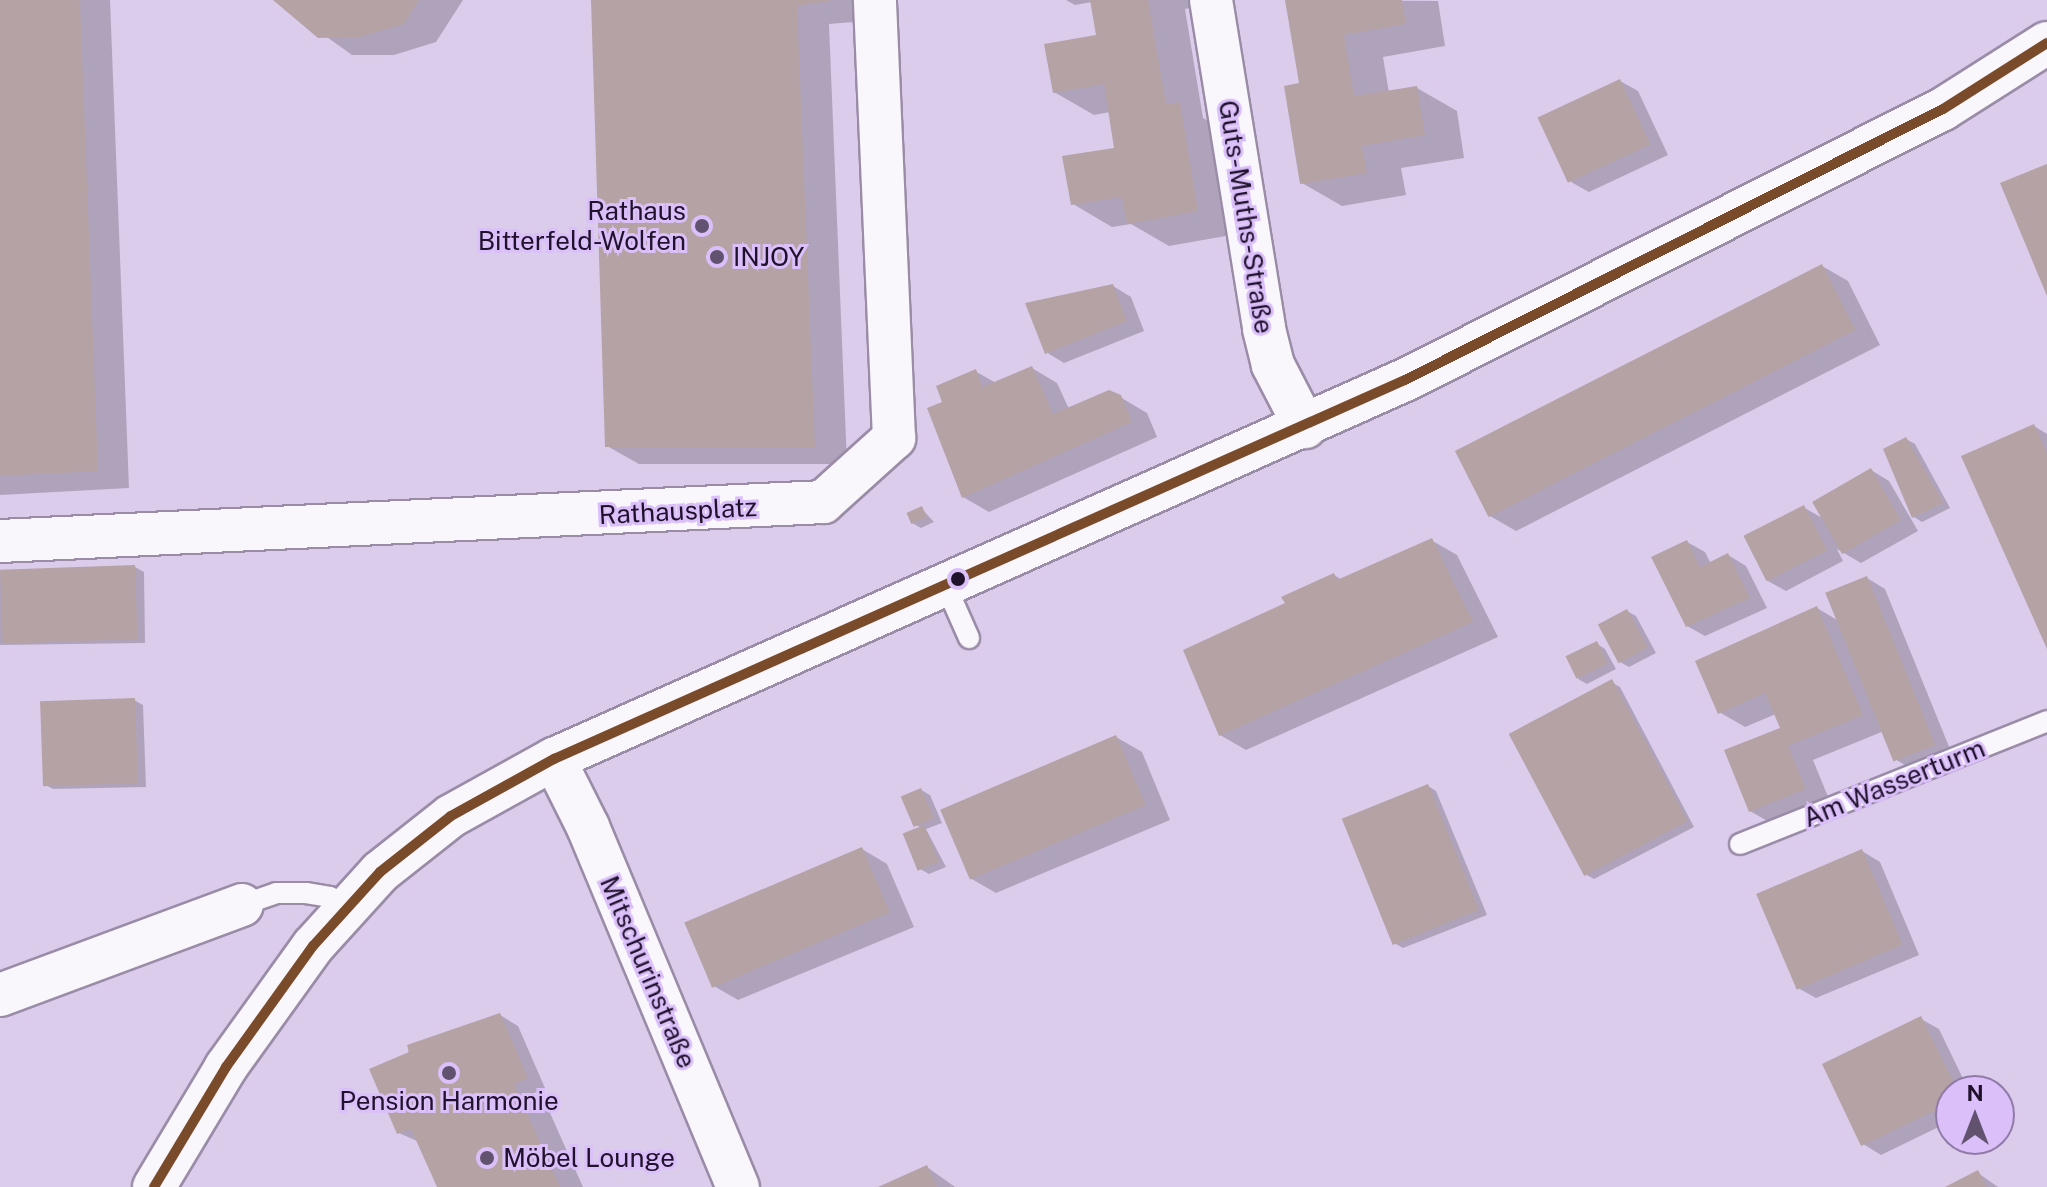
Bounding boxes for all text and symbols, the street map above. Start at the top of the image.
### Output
street label: Guts-Muths-Straße [1212,98,1280,336]
place label: Rathaus Bitterfeld-Wolfen [478,195,686,256]
marker: Rathaus Bitterfeld-Wolfen [693,217,711,235]
place label: INJOY [733,241,804,273]
marker: INJOY [708,248,726,266]
street label: Rathausplatz [598,491,758,531]
unlabelled marker [950,571,966,587]
street label: Am Wasserturm [1798,732,1990,834]
street label: Mitschurinstraße [593,871,703,1073]
marker: Pension Harmonie [440,1064,458,1082]
north arrow [1935,1075,2015,1155]
text: N [1966,1080,1984,1106]
place label: Pension Harmonie [339,1085,559,1117]
place label: Möbel Lounge [503,1142,675,1174]
marker: Möbel Lounge [478,1149,496,1167]

